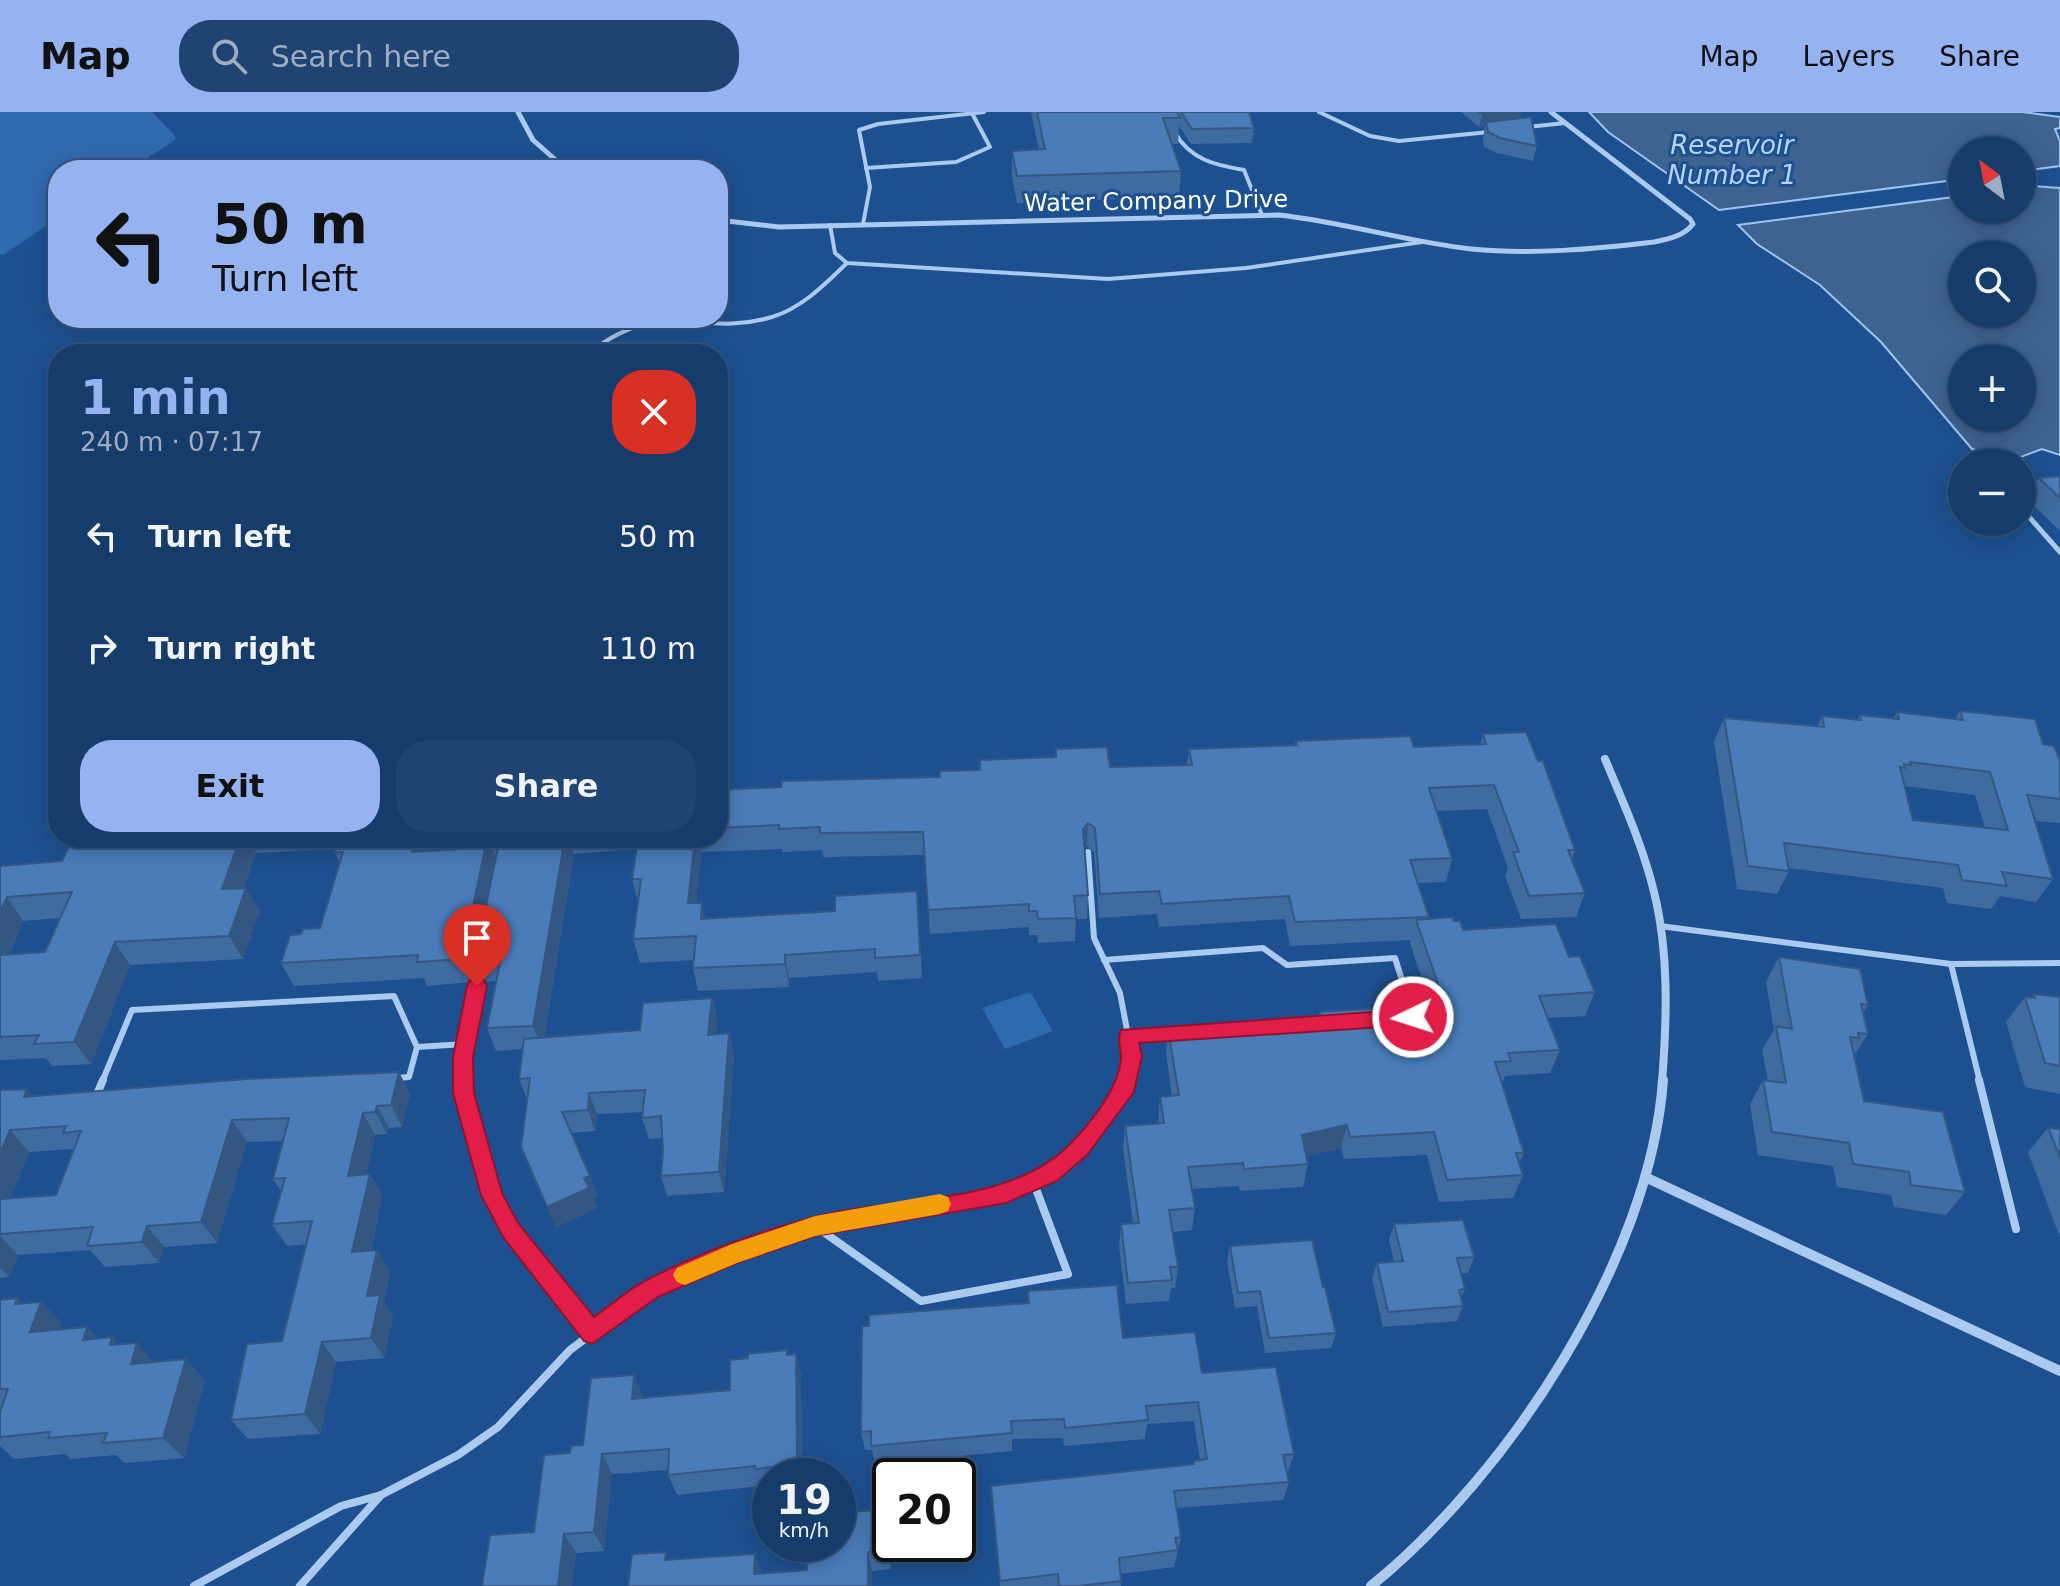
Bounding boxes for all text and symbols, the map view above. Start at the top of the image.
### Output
search box [179,20,739,92]
text: Map [40,34,131,78]
icon: search [207,34,251,78]
text: Search here [271,39,451,74]
text: Map [1699,40,1759,73]
text: Layers [1803,40,1895,73]
text: Share [1939,40,2020,73]
water label: Reservoir Number 1 [1667,130,1797,190]
north arrow [1948,136,2036,224]
map controls [1948,136,2036,536]
street label: Water Company Drive [1024,185,1288,217]
text: 50 m [212,191,368,256]
icon: left [80,192,184,296]
button: search [1948,240,2036,328]
text: Turn left [212,258,358,299]
button: + [1948,344,2036,432]
text: 1 min [80,369,231,425]
button: close [612,370,696,454]
text: 240 m · 07:17 [80,427,263,457]
button: − [1948,448,2036,536]
icon: left [80,514,124,558]
text: Turn left [148,519,291,554]
text: 50 m [619,519,696,554]
icon: right [80,626,124,670]
text: Turn right [148,631,315,666]
text: 110 m [600,631,696,666]
button: Exit [80,740,380,832]
button: Share [396,740,696,832]
pin [443,904,511,986]
icon: arrive [455,916,499,960]
position arrow [1371,975,1455,1059]
speed limit sign: 20 [872,1458,976,1562]
text: 19 [776,1477,832,1523]
text: km/h [779,1518,829,1542]

